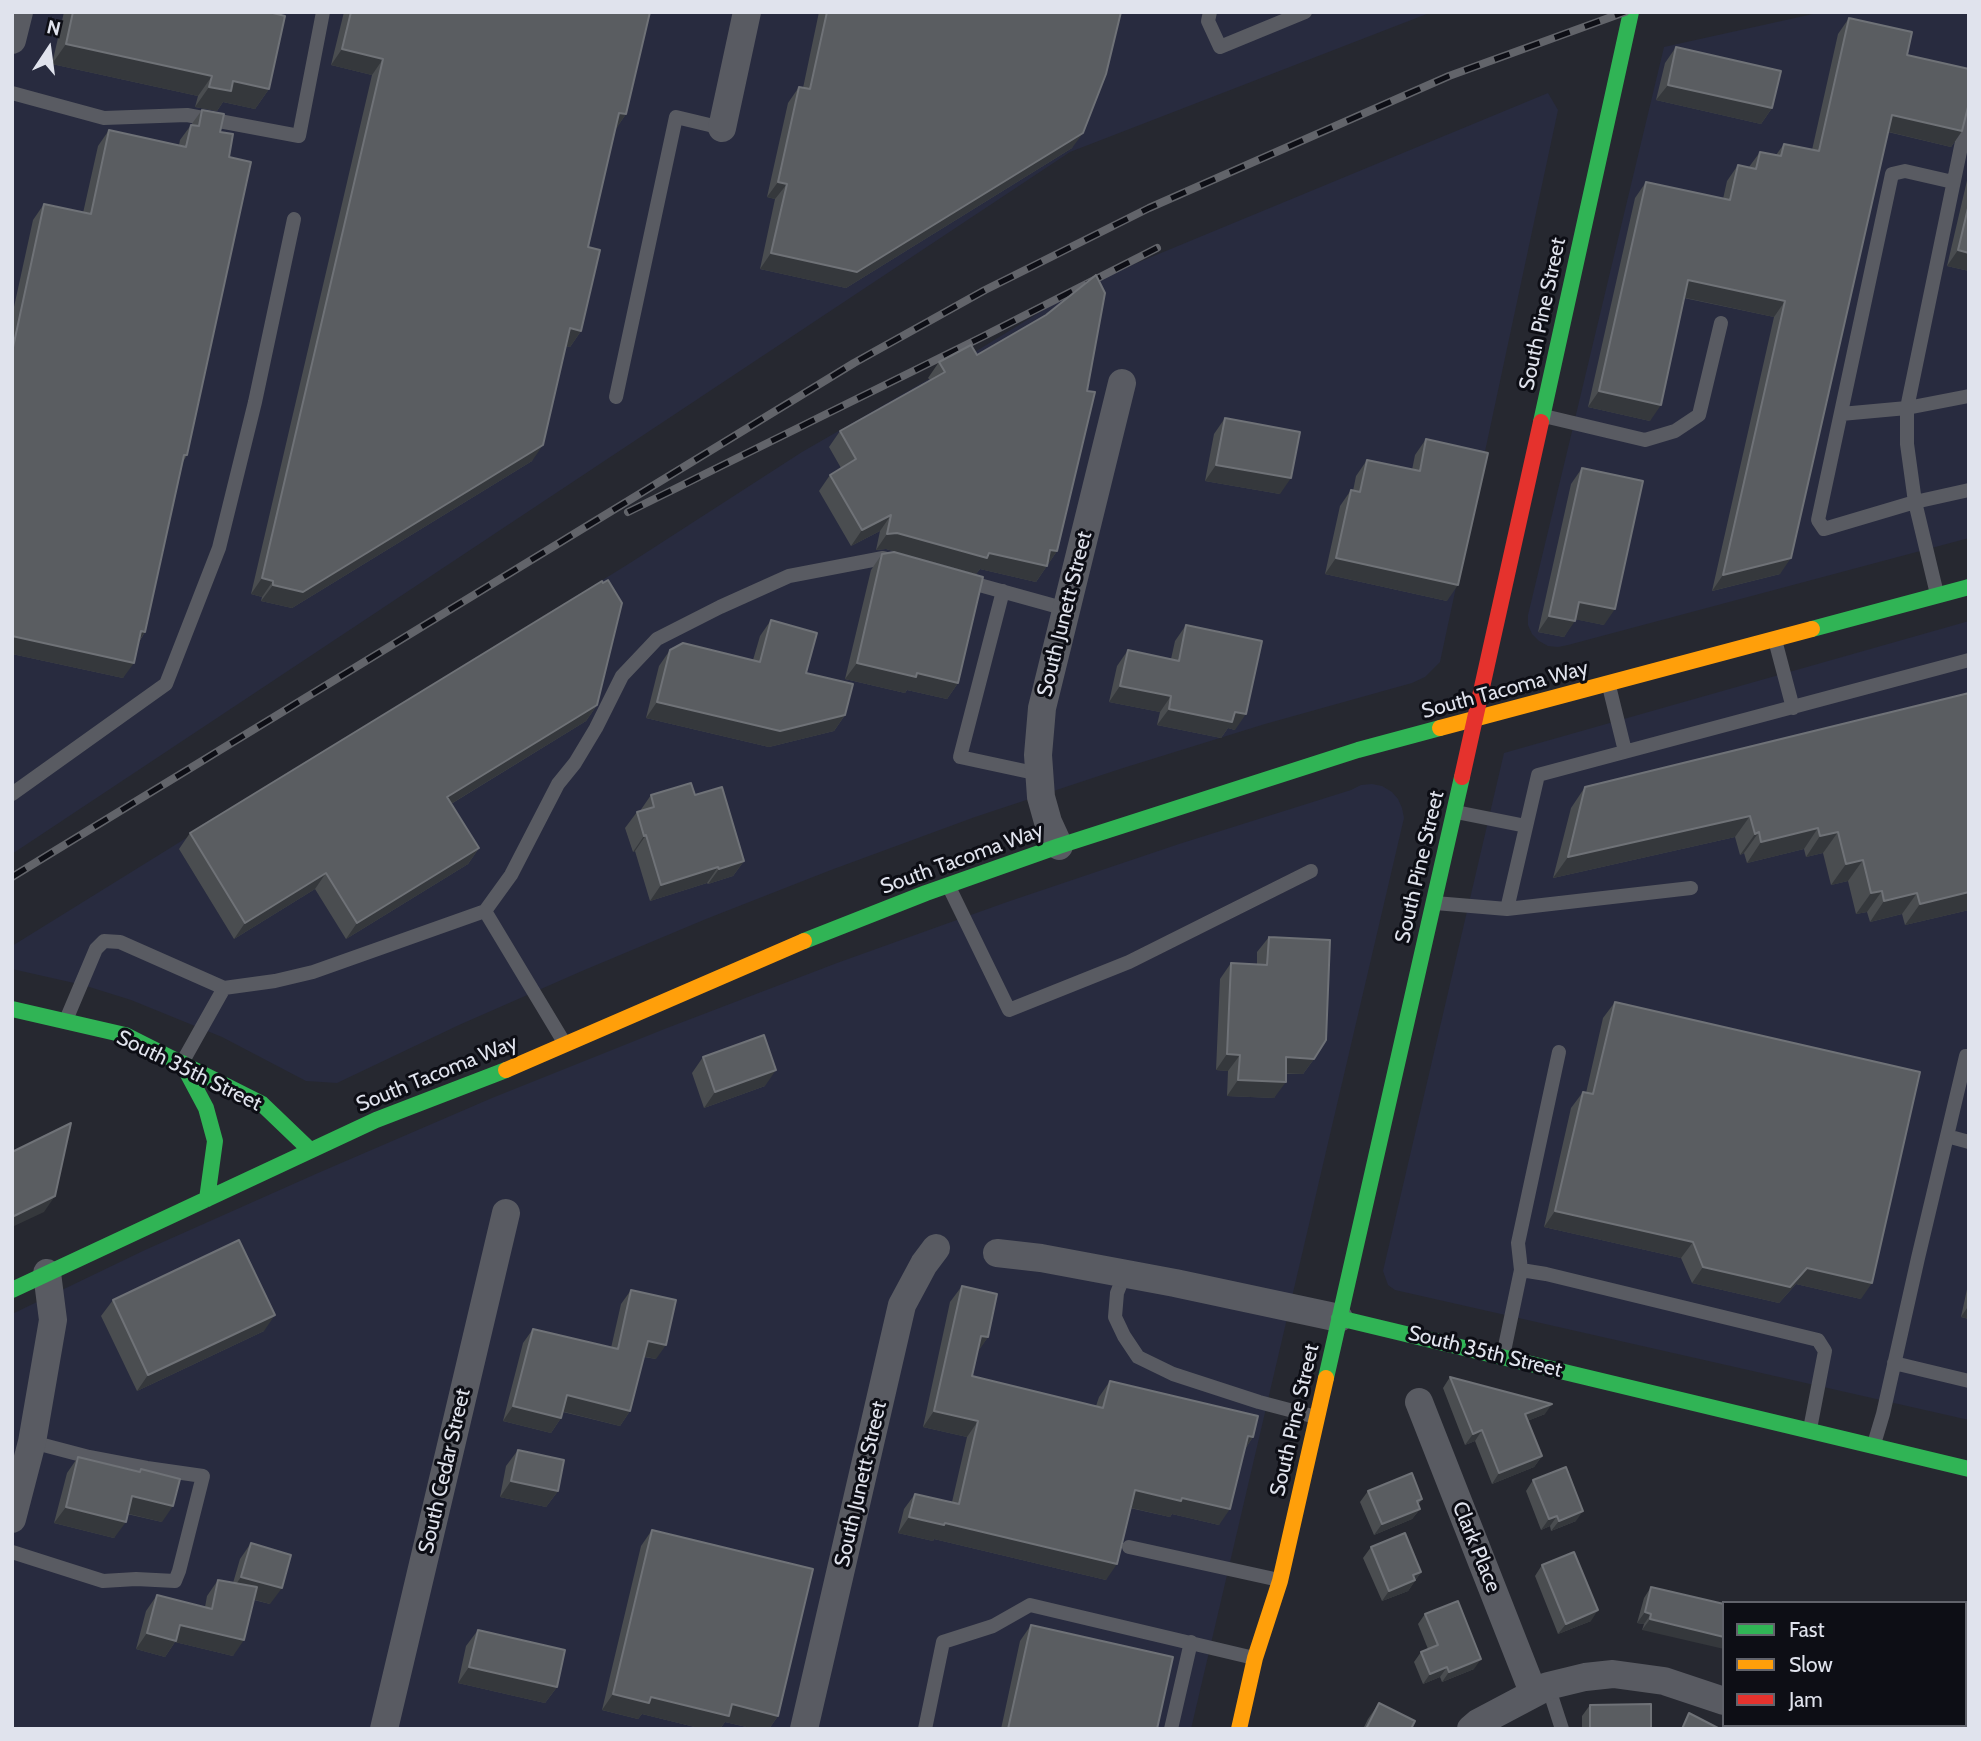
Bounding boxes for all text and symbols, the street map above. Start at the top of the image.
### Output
north arrow [14,14,84,84]
text: N [45,15,63,41]
street label: South Pine Street [1515,235,1571,393]
street label: South Junett Street [1032,529,1098,699]
street label: South Tacoma Way [1419,656,1591,724]
street label: South Pine Street [1390,788,1450,946]
street label: South Tacoma Way [877,818,1047,900]
street label: South 35th Street [113,1025,265,1117]
street label: South Tacoma Way [353,1030,521,1118]
street label: South 35th Street [1405,1321,1565,1383]
street label: South Pine Street [1265,1341,1325,1499]
street label: South Cedar Street [414,1386,476,1556]
street label: South Junett Street [830,1399,892,1569]
street label: Clark Place [1446,1498,1506,1596]
legend [1722,1601,1967,1727]
text: Fast [1789,1617,1825,1642]
text: Slow [1789,1652,1833,1677]
text: Jam [1789,1687,1823,1712]

